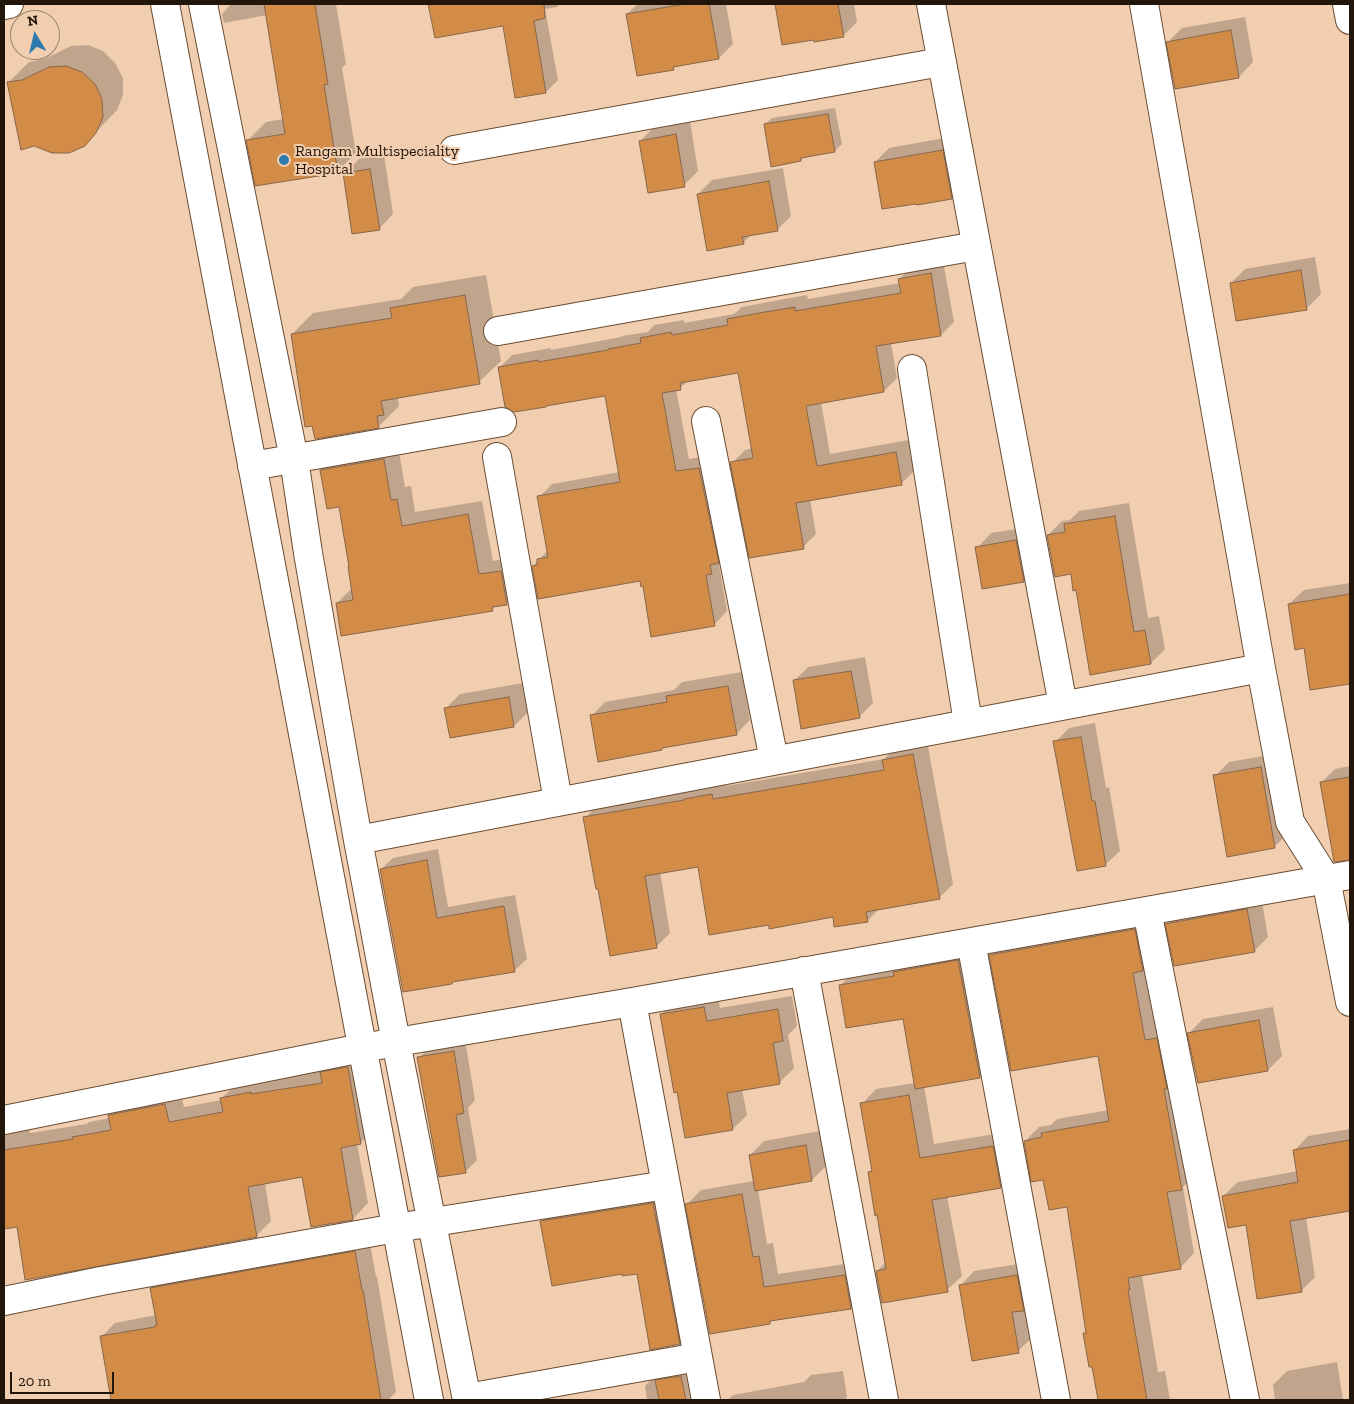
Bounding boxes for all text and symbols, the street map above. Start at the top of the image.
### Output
north arrow [10,10,60,60]
text: N [26,11,39,30]
place label: Rangam Multispeciality Hospital [295,141,459,179]
marker: Rangam Multispeciality Hospital [277,153,291,167]
scale bar [12,1362,116,1394]
text: 20 m [18,1372,51,1390]

